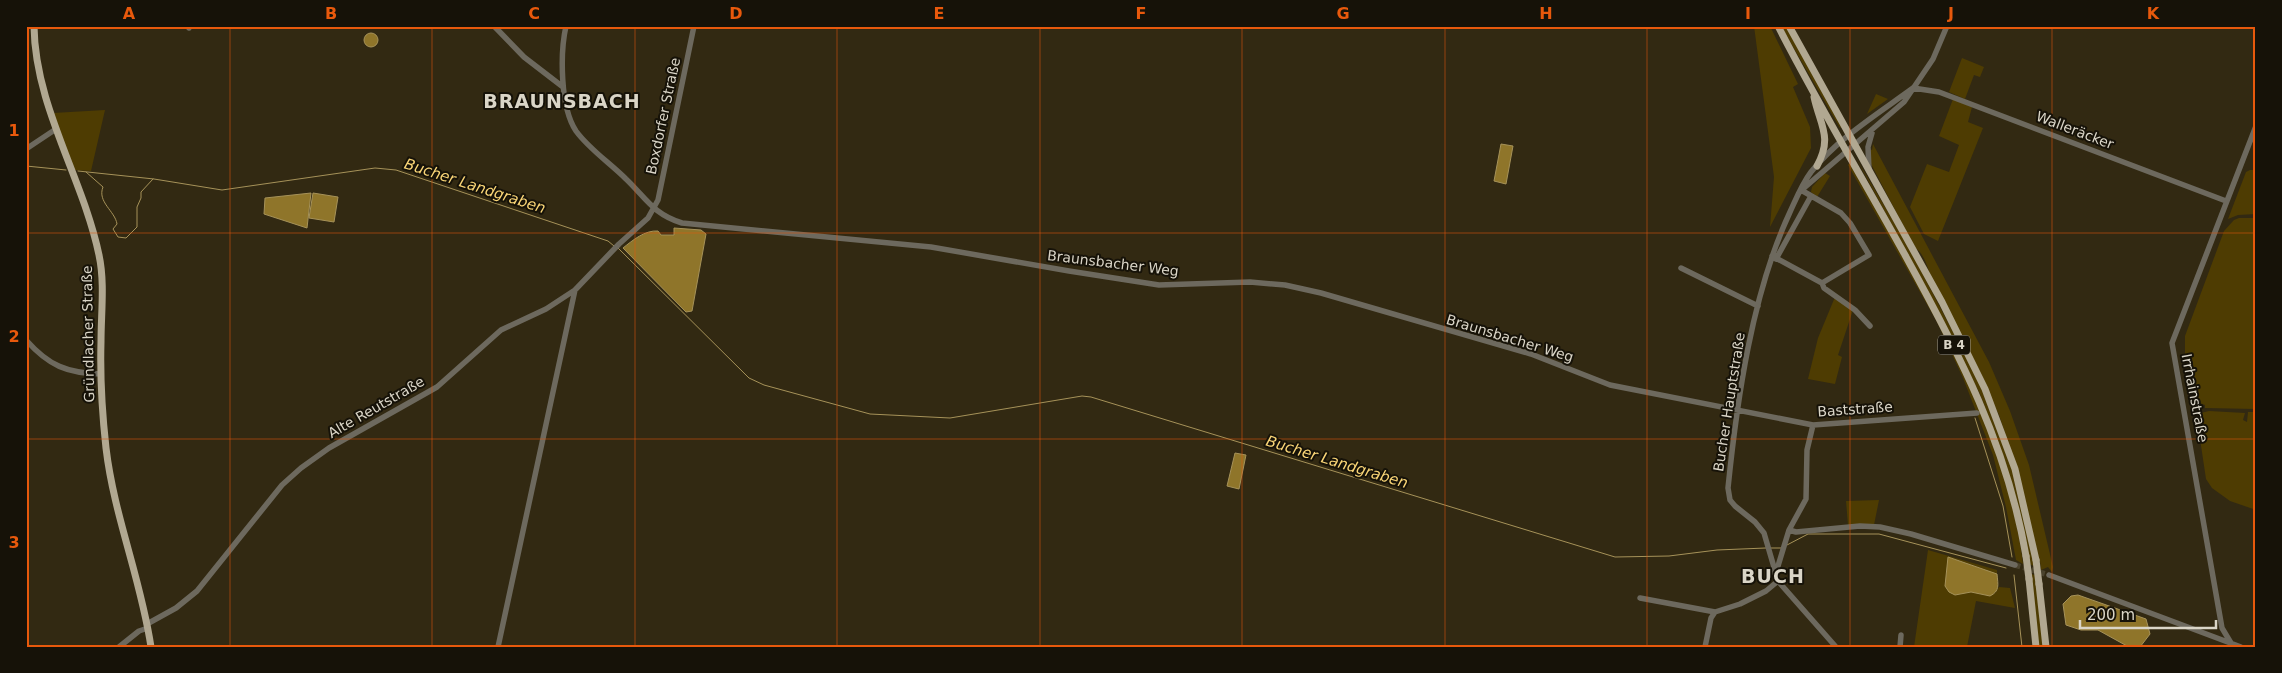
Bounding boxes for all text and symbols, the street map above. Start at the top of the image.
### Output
text: A [123,4,136,23]
text: B [325,4,337,23]
text: C [528,4,540,23]
text: D [729,4,743,23]
text: E [934,4,944,23]
text: F [1136,4,1146,23]
text: G [1336,4,1350,23]
text: H [1539,4,1553,23]
text: I [1745,4,1751,23]
text: J [1947,4,1954,23]
text: K [2147,4,2160,23]
street label: Boxdorfer Straße [643,56,683,176]
district label: BRAUNSBACH [483,90,641,112]
street label: Walleräcker [2034,108,2116,152]
text: 1 [8,121,20,140]
water label: Bucher Landgraben [402,155,548,217]
street label: Braunsbacher Weg [1046,247,1180,279]
street label: Gründlacher Straße [79,265,97,403]
street label: Braunsbacher Weg [1444,311,1576,365]
text: 2 [8,327,20,346]
street label: Bucher Hauptstraße [1710,331,1748,473]
road number: B 4 [1938,336,1970,354]
street label: Irrhainstraße [2179,352,2211,444]
street label: Alte Reutstraße [325,373,427,441]
street label: Baststraße [1817,398,1893,420]
water label: Bucher Landgraben [1264,432,1410,492]
text: 3 [8,533,20,552]
district label: BUCH [1741,565,1805,587]
scale bar [2080,598,2216,630]
text: 200 m [2087,606,2135,624]

